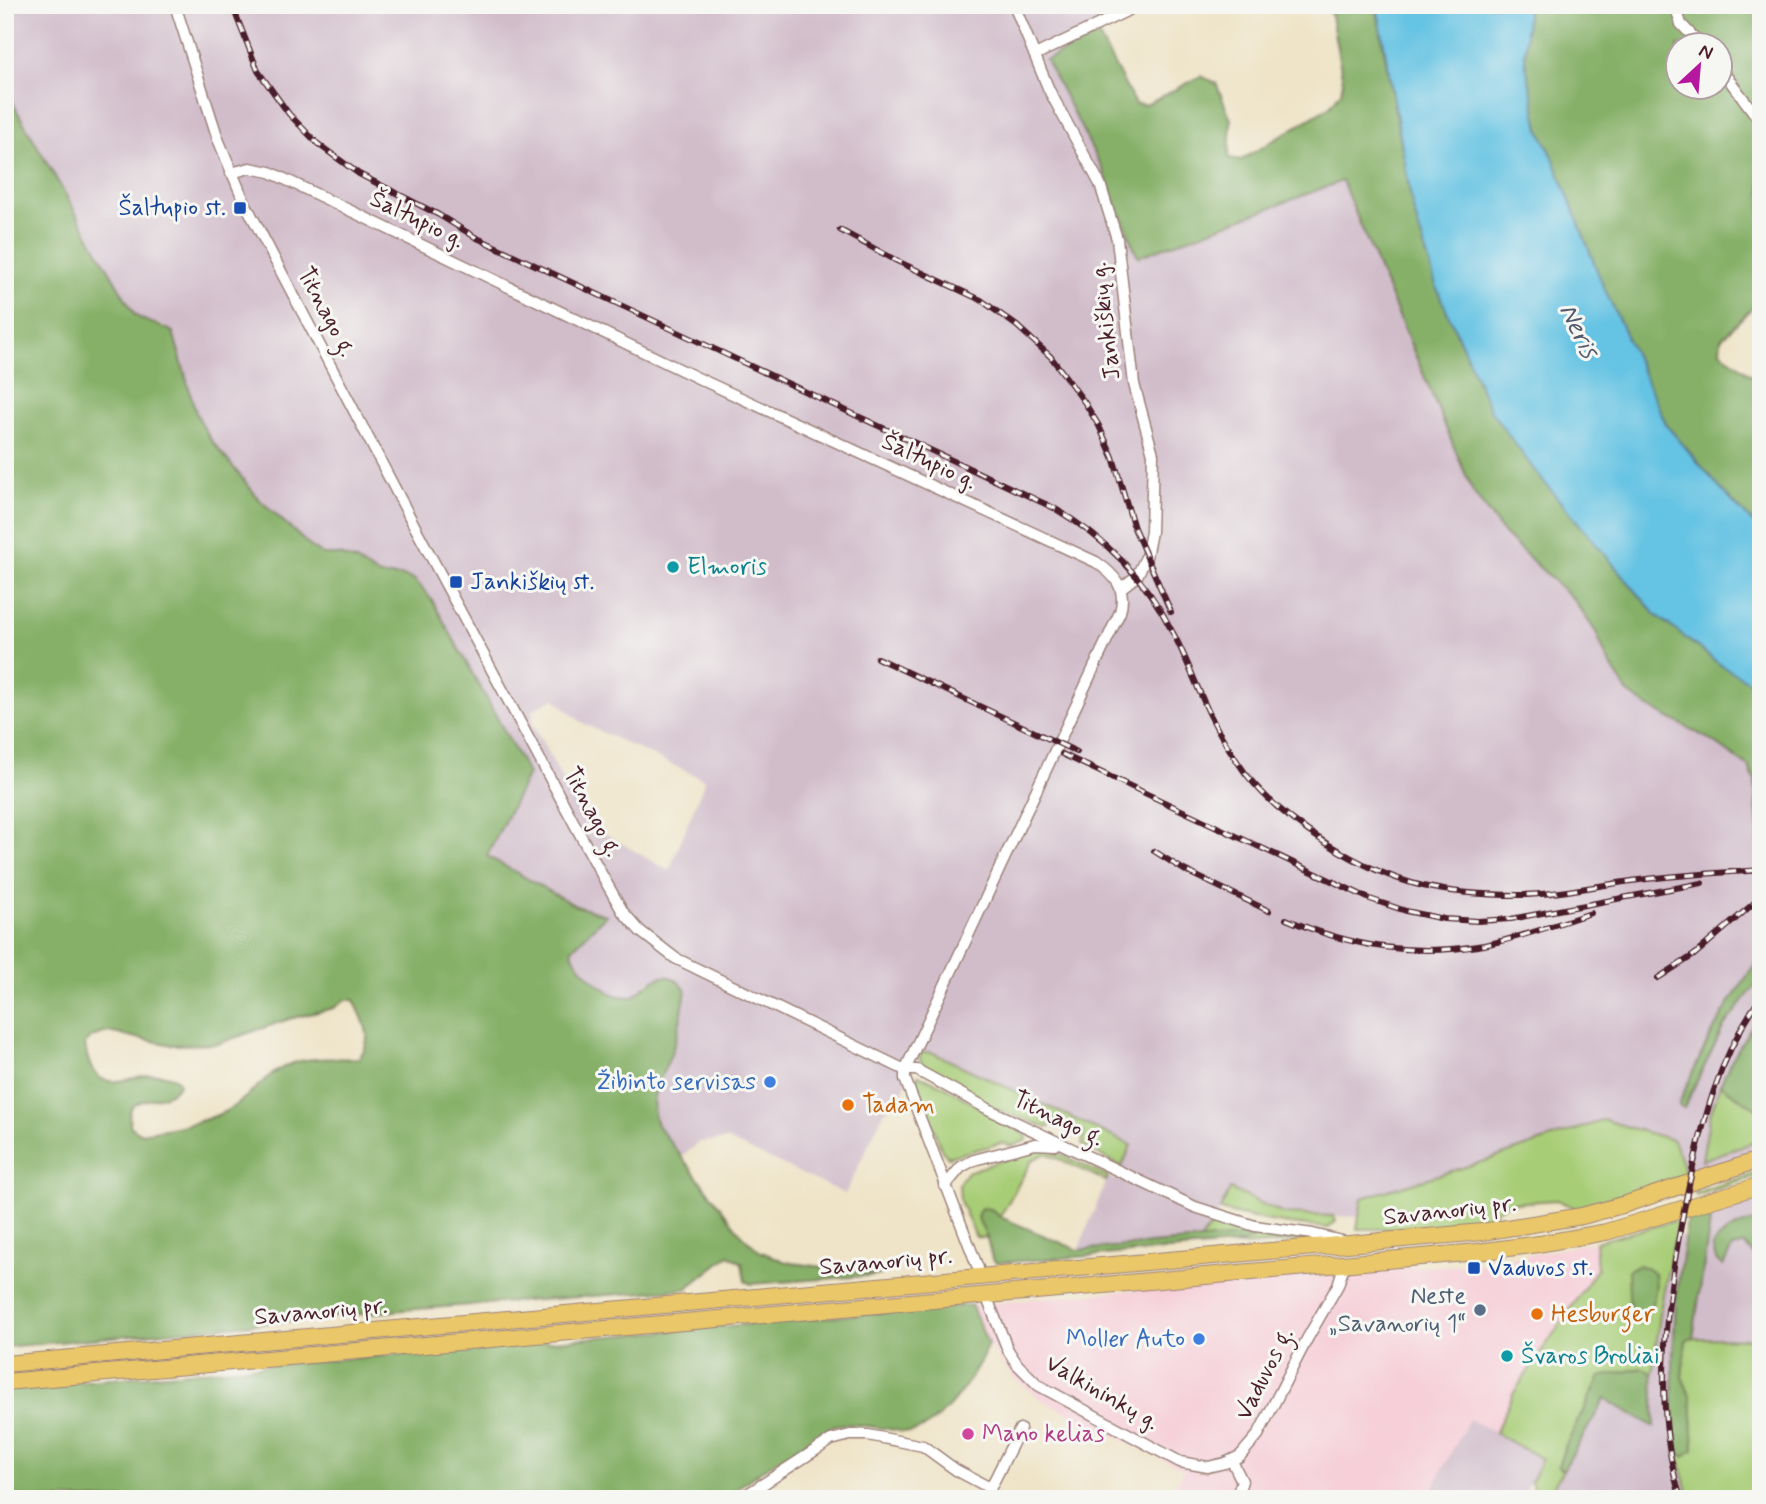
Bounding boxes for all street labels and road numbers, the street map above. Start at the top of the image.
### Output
street label: Šaltupio g. [365,184,469,256]
street label: Jankiškių g. [1083,260,1129,382]
street label: Titnago g. [287,262,363,364]
street label: Šaltupio g. [876,427,982,497]
street label: Titnago g. [553,762,629,864]
street label: Titnago g. [1006,1084,1109,1157]
street label: Savanorių pr. [1382,1189,1518,1233]
street label: Savanorių pr. [818,1241,954,1283]
street label: Savanorių pr. [253,1291,389,1333]
street label: Vaduvos g. [1229,1323,1304,1427]
street label: Valkininkų g. [1040,1348,1164,1438]

